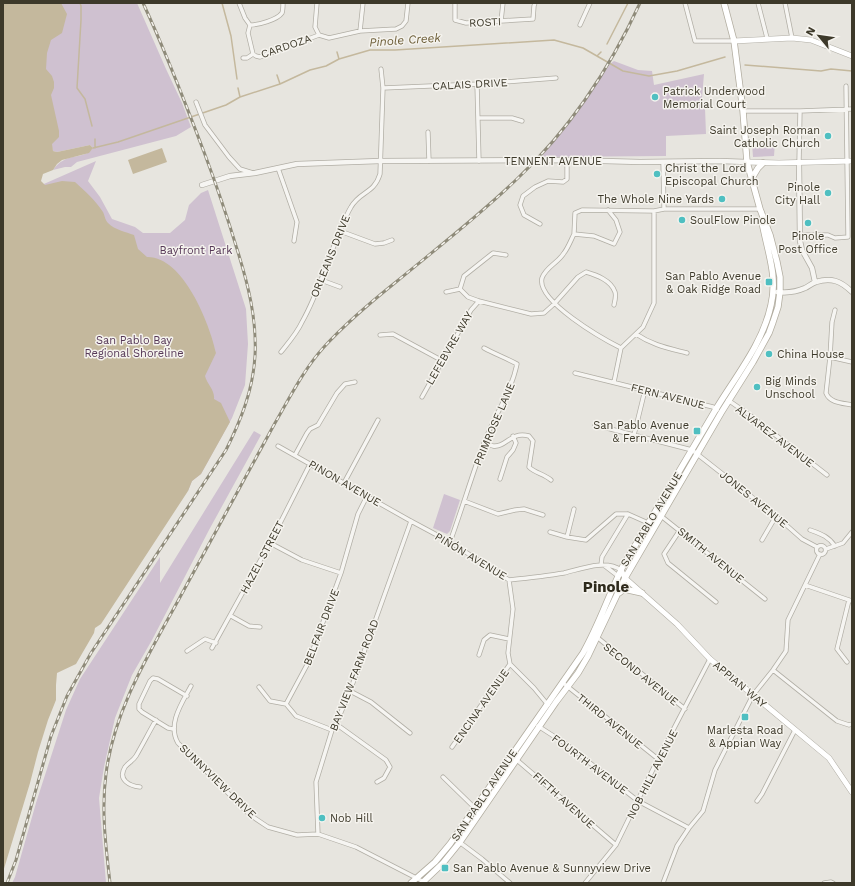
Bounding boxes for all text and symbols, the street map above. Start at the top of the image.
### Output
street label: ROSTI [469,15,501,30]
north arrow [799,16,839,56]
text: N [803,25,818,38]
water label: Pinole Creek [369,30,442,49]
street label: CARDOZA [259,32,313,61]
street label: CALAIS DRIVE [432,76,508,93]
place label: Patrick Underwood Memorial Court [663,85,765,111]
marker: Patrick Underwood Memorial Court [650,92,660,102]
place label: Saint Joseph Roman Catholic Church [709,124,820,150]
marker: Saint Joseph Roman Catholic Church [823,131,833,141]
street label: TENNENT AVENUE [504,155,602,168]
place label: Christ the Lord Episcopal Church [665,162,759,188]
marker: Christ the Lord Episcopal Church [652,169,662,179]
place label: Pinole City Hall [775,181,821,207]
marker: Pinole City Hall [823,188,833,198]
place label: The Whole Nine Yards [597,193,714,206]
marker: The Whole Nine Yards [717,194,727,204]
street label: ORLEANS DRIVE [308,213,353,299]
place label: SoulFlow Pinole [690,214,776,227]
marker: SoulFlow Pinole [677,215,687,225]
marker: Pinole Post Office [803,218,813,228]
place label: Pinole Post Office [778,230,838,256]
park label: Bayfront Park [160,244,232,257]
place label: San Pablo Avenue & Oak Ridge Road [665,270,761,296]
marker: San Pablo Avenue & Oak Ridge Road [764,277,774,287]
street label: LEFEBVRE WAY [423,309,476,387]
park label: San Pablo Bay Regional Shoreline [84,334,184,360]
place label: China House [777,348,844,361]
marker: China House [764,349,774,359]
place label: Big Minds Unschool [765,375,817,401]
street label: PRIMROSE LANE [471,381,518,468]
street label: FERN AVENUE [629,381,706,412]
marker: Big Minds Unschool [752,382,762,392]
street label: ALVAREZ AVENUE [733,403,816,470]
place label: San Pablo Avenue & Fern Avenue [593,419,689,445]
marker: San Pablo Avenue & Fern Avenue [692,426,702,436]
street label: PINON AVENUE [306,457,383,509]
street label: JONES AVENUE [717,468,790,531]
street label: SAN PABLO AVENUE [618,470,685,569]
street label: HAZEL STREET [238,518,287,596]
street label: SMITH AVENUE [675,525,746,586]
street label: PIÑÓN AVENUE [433,529,509,583]
district label: Pinole [583,578,629,596]
street label: BELFAIR DRIVE [301,587,342,667]
street label: BAY VIEW FARM ROAD [327,618,382,733]
street label: SECOND AVENUE [601,640,681,709]
street label: APPIAN WAY [710,658,770,711]
street label: ENCINA AVENUE [451,667,512,746]
street label: THIRD AVENUE [574,691,645,752]
marker: Marlesta Road & Appian Way [740,712,750,722]
place label: Marlesta Road & Appian Way [707,724,783,750]
street label: NOB HILL AVENUE [624,727,681,821]
street label: FOURTH AVENUE [549,732,630,797]
street label: SUNNYVIEW DRIVE [177,741,259,821]
street label: SAN PABLO AVENUE [449,747,520,844]
street label: FIFTH AVENUE [530,769,597,831]
place label: Nob Hill [330,812,374,825]
marker: Nob Hill [317,813,327,823]
place label: San Pablo Avenue & Sunnyview Drive [453,862,651,875]
marker: San Pablo Avenue & Sunnyview Drive [440,863,450,873]

